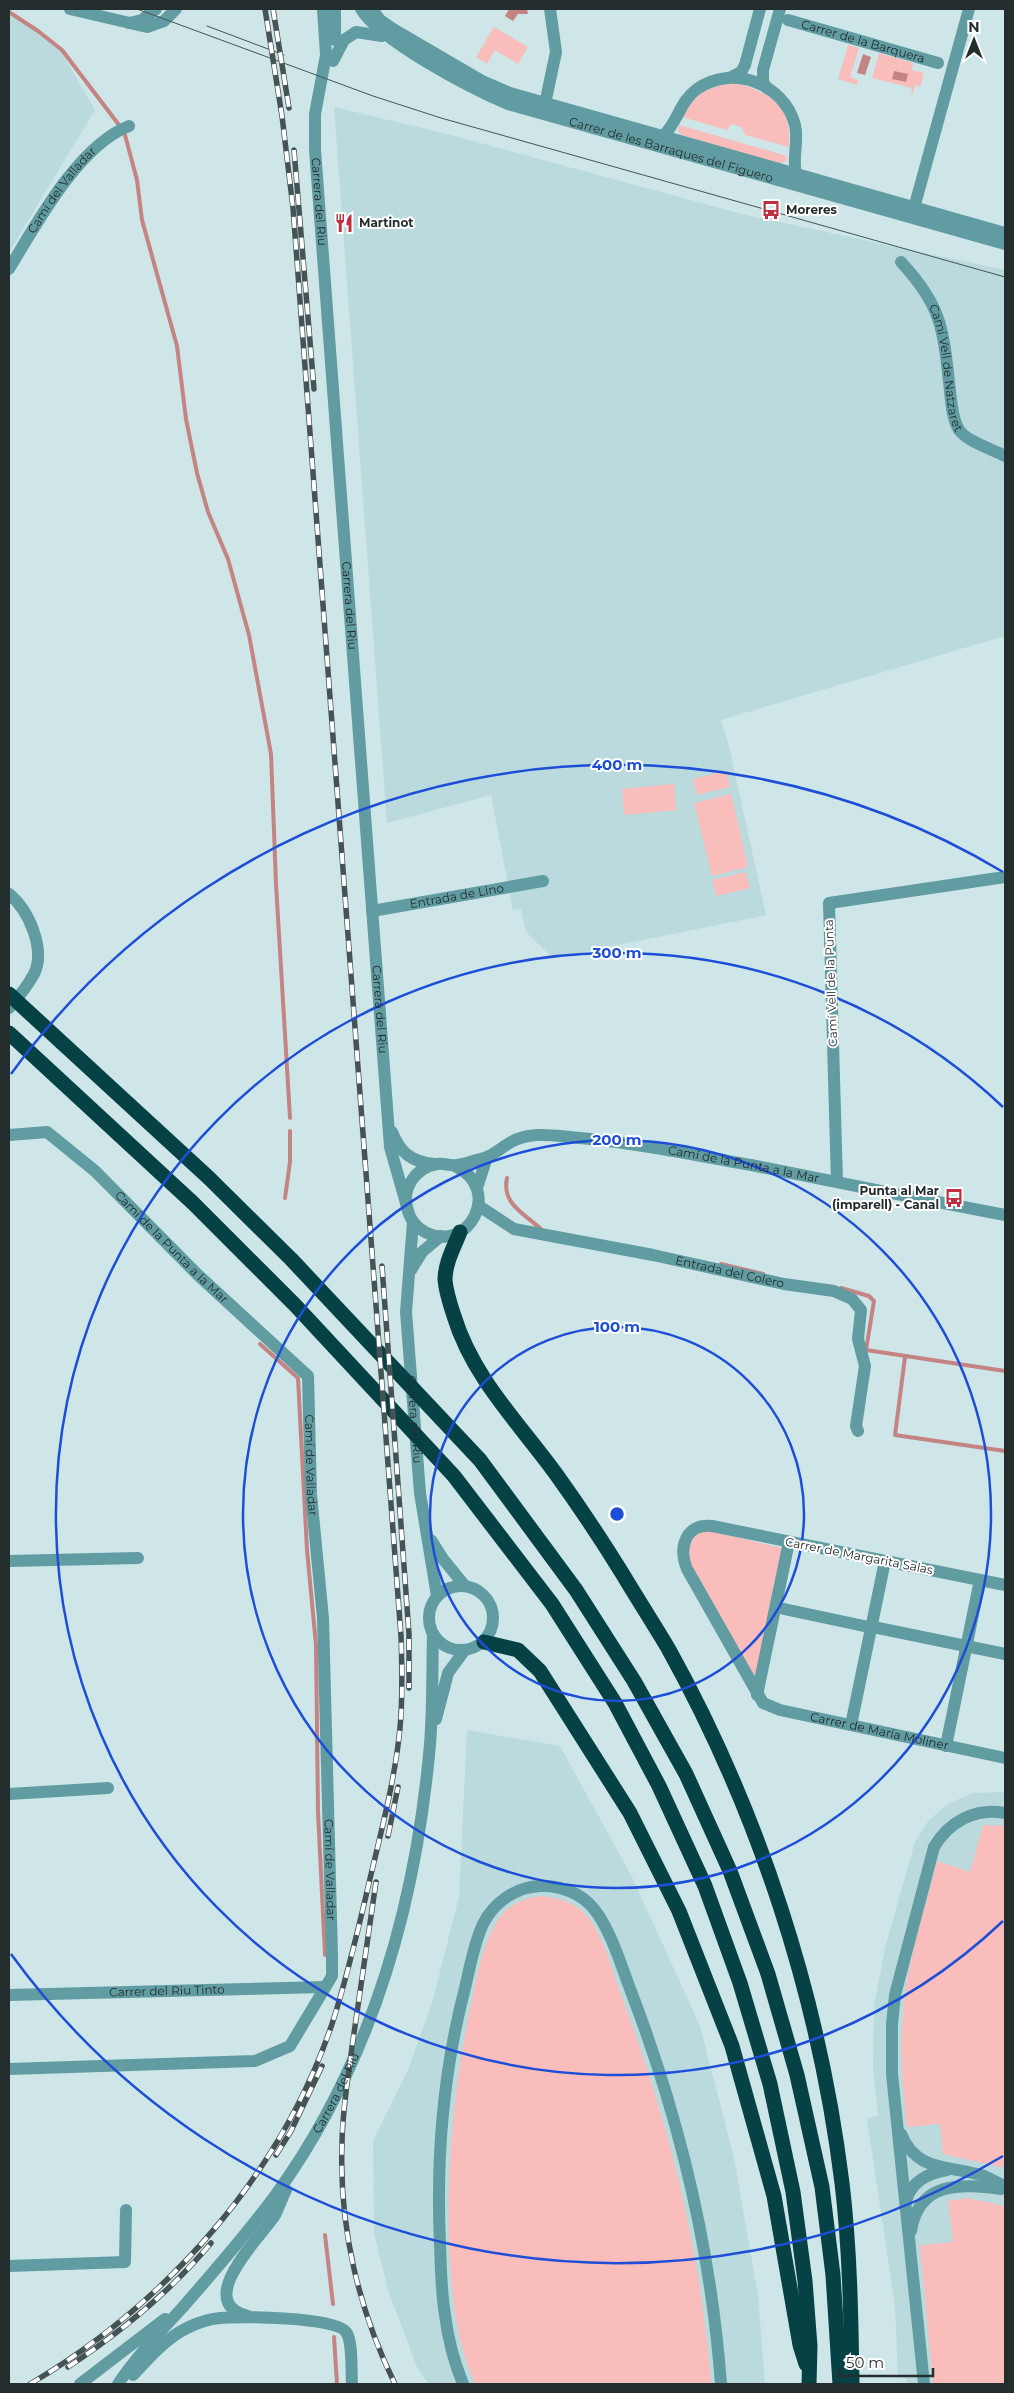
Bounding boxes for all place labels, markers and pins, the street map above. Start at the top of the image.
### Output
bus stop icon: Moreres [760,199,782,221]
place label: Moreres [786,202,838,217]
restaurant icon: Martinot [333,212,355,234]
place label: Martinot [359,215,414,230]
place label: Punta al Mar (imparell) - Canal [832,1183,939,1212]
bus stop icon: Punta al Mar (imparell) - Canal [943,1187,965,1209]
centre of rings [608,1505,626,1523]

